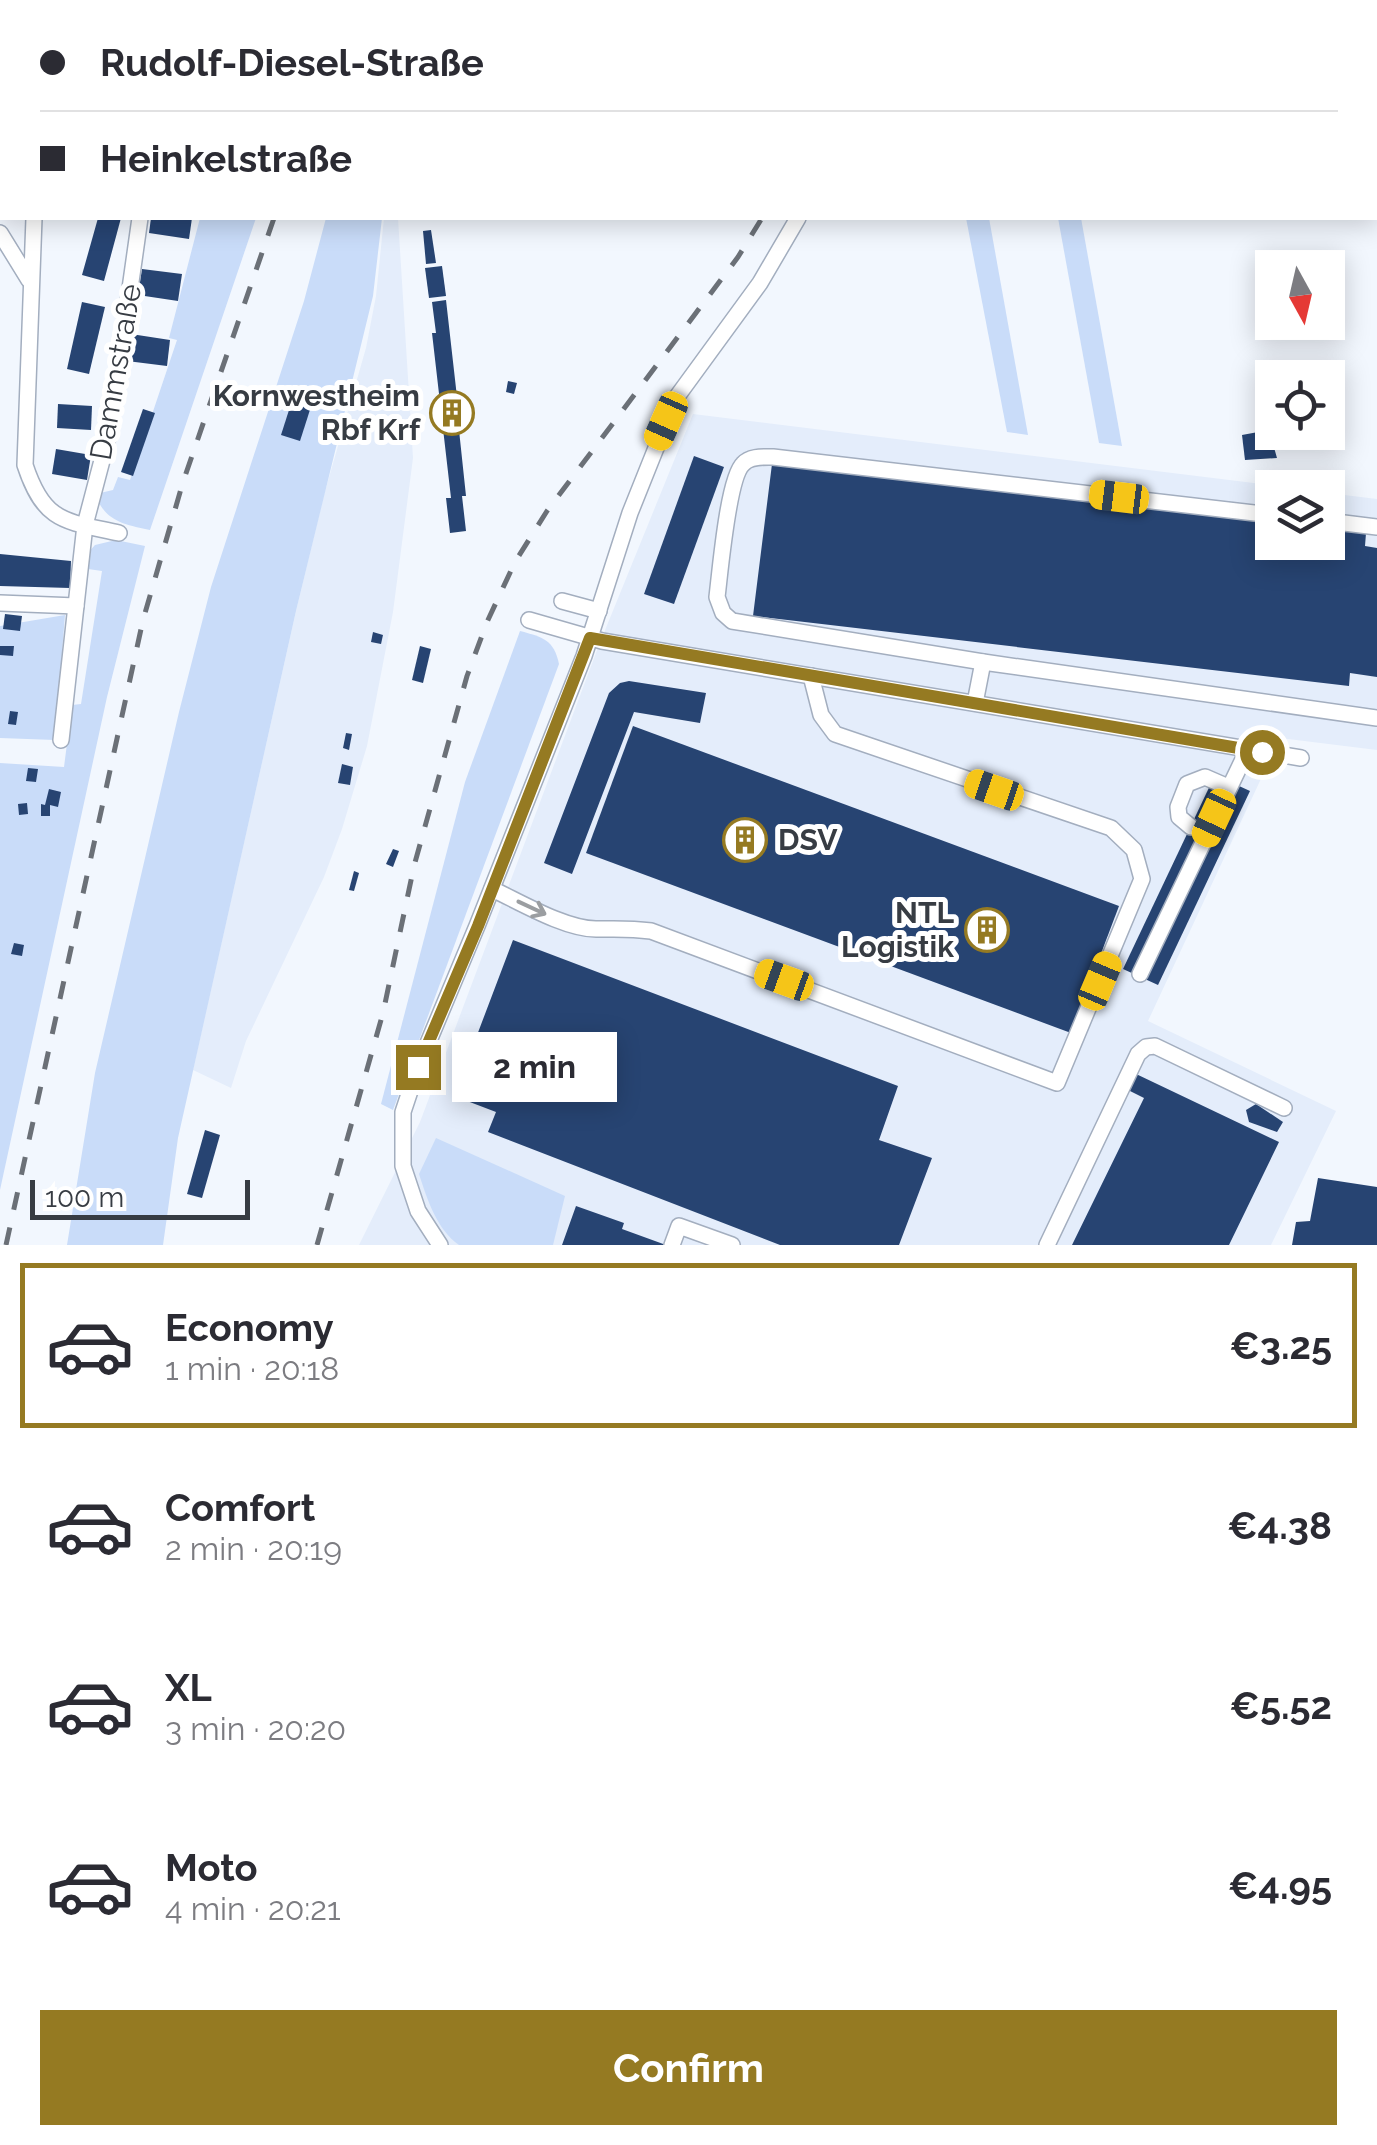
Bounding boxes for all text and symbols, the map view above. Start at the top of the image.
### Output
text: Rudolf-Diesel-Straße [100,40,484,85]
text: Heinkelstraße [100,136,352,181]
north arrow [1255,250,1345,340]
map controls [1255,250,1345,560]
street label: Dammstraße [83,281,148,463]
button: locate [1255,360,1345,450]
place label: Kornwestheim Rbf Krf [213,378,421,447]
car [640,387,692,455]
building icon: Kornwestheim Rbf Krf [429,390,475,436]
button: layers [1255,470,1345,560]
car [1087,478,1151,516]
route start [1240,730,1285,775]
car [961,766,1027,814]
car [1188,784,1240,852]
building icon: DSV [722,817,768,863]
place label: DSV [778,822,838,857]
place label: NTL Logistik [841,895,954,964]
one-way arrow [517,899,547,918]
building icon: NTL Logistik [964,907,1010,953]
car [1074,948,1126,1014]
car [751,956,817,1004]
callout: 2 min [453,1032,618,1102]
route end [396,1045,441,1090]
text: 2 min [493,1048,576,1085]
scale bar [30,1175,250,1220]
text: 100 m [45,1181,124,1214]
icon: car [45,1301,135,1391]
text: Economy [165,1305,334,1350]
text: €3.25 [1229,1323,1332,1368]
text: 1 min · 20:18 [165,1350,339,1387]
icon: car [45,1481,135,1571]
text: Comfort [165,1485,315,1530]
text: €4.38 [1227,1503,1332,1548]
text: 2 min · 20:19 [165,1530,342,1567]
icon: car [45,1661,135,1751]
text: XL [165,1665,212,1710]
text: €5.52 [1230,1683,1332,1728]
text: 3 min · 20:20 [165,1710,346,1747]
icon: car [45,1841,135,1931]
text: Moto [165,1845,258,1890]
text: €4.95 [1228,1863,1332,1908]
text: 4 min · 20:21 [165,1890,341,1927]
button: Confirm [40,2010,1337,2125]

